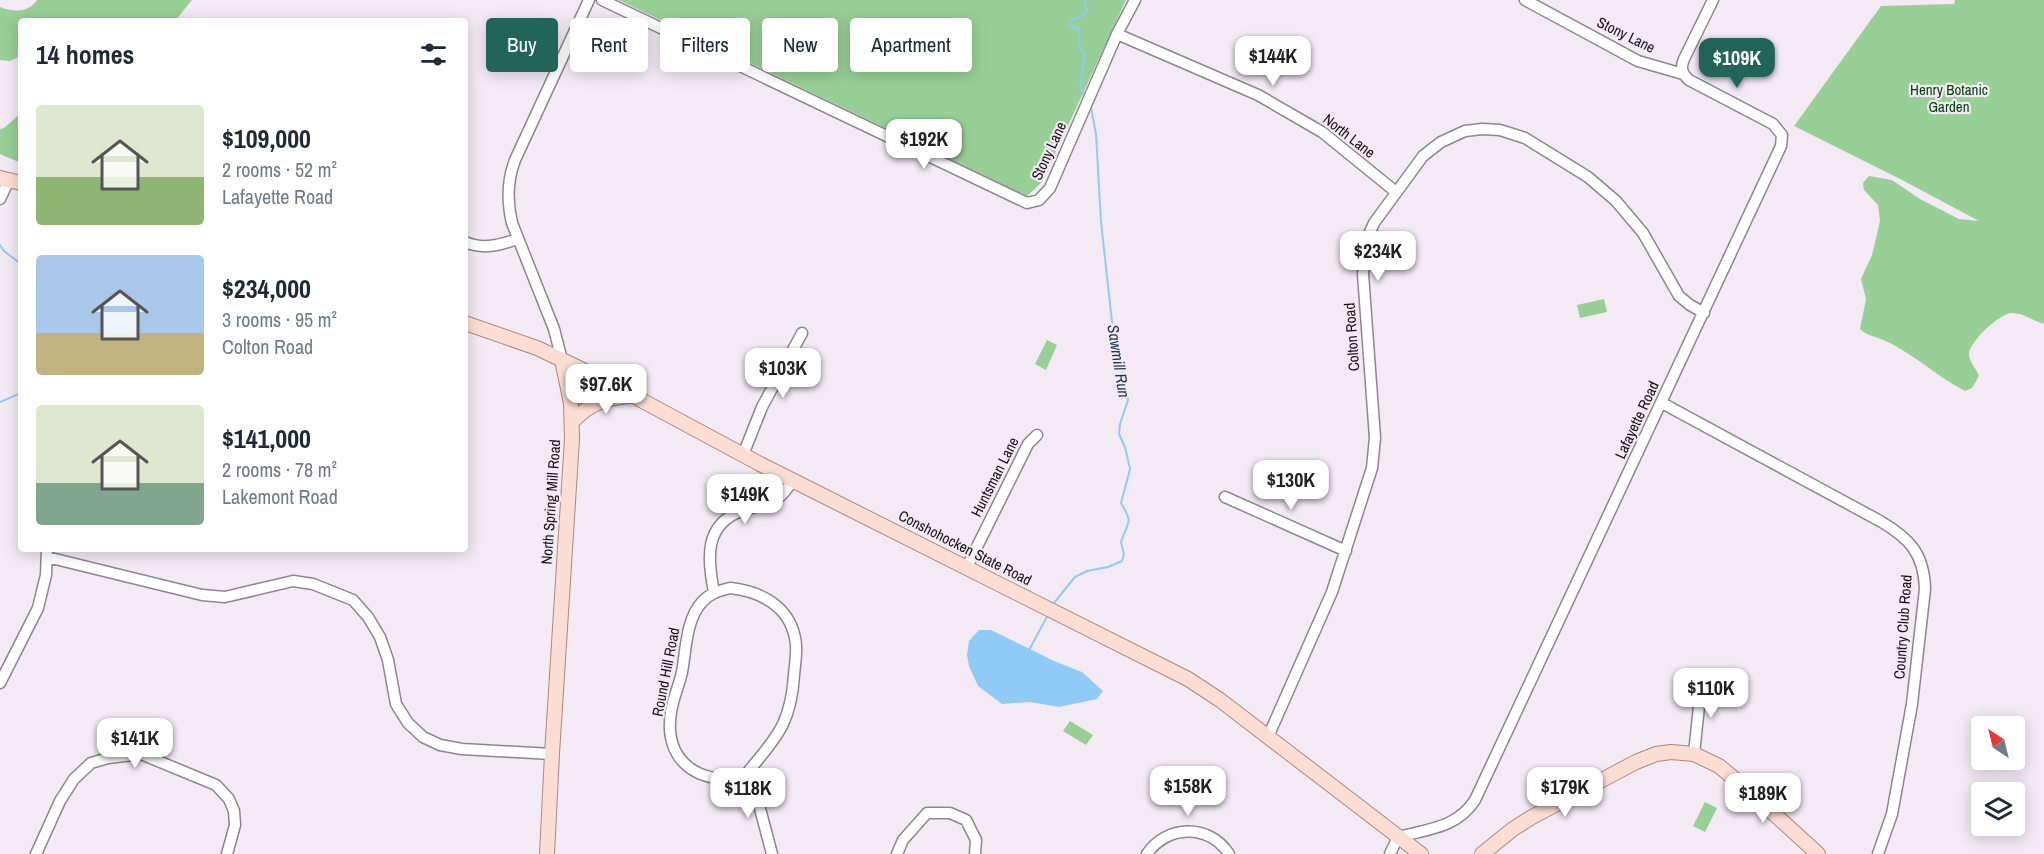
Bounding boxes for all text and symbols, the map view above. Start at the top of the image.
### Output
street label: Stony Lane [1594,11,1659,58]
chip: Buy [486,18,558,72]
chip: Rent [570,18,648,72]
chip: Filters [660,18,750,72]
chip: New [762,18,838,72]
chip: Apartment [850,18,972,72]
pin: $144K [1231,36,1315,87]
text: 14 homes [36,37,134,72]
icon: filters [417,38,450,71]
pin: $109K [1695,38,1779,89]
text: $144K [1249,42,1297,69]
text: $109K [1713,44,1761,71]
park label: Henry Botanic Garden [1910,79,1988,117]
street label: North Lane [1319,109,1380,163]
street label: Stony Lane [1026,118,1071,183]
pin: $192K [882,119,966,170]
text: $109,000 [222,121,311,156]
text: $192K [900,125,948,152]
icon: home [84,129,156,201]
text: 2 rooms · 52 m² [222,156,337,183]
text: Lafayette Road [222,183,333,210]
pin: $234K [1336,231,1420,282]
text: $234K [1354,237,1402,264]
text: $234,000 [222,271,311,306]
icon: home [84,279,156,351]
street label: Colton Road [1339,302,1364,372]
text: 3 rooms · 95 m² [222,306,337,333]
water label: Sawmill Run [1102,323,1136,399]
text: Colton Road [222,333,313,360]
pin: $103K [741,348,825,399]
text: $103K [759,354,807,381]
pin: $97.6K [557,364,655,415]
text: $97.6K [580,370,632,397]
street label: Lafayette Road [1609,378,1664,462]
text: $141,000 [222,421,311,456]
icon: home [84,429,156,501]
street label: Huntsman Lane [965,433,1024,520]
street label: North Spring Mill Road [536,439,565,565]
text: 2 rooms · 78 m² [222,456,337,483]
pin: $130K [1249,460,1333,511]
text: $130K [1267,466,1315,493]
pin: $149K [703,474,787,525]
text: $149K [721,480,769,507]
text: Lakemont Road [222,483,338,510]
street label: Conshohocken State Road [895,505,1035,590]
street label: Country Club Road [1888,574,1917,680]
street label: Round Hill Road [647,626,684,718]
pin: $110K [1669,668,1753,719]
text: $110K [1687,674,1735,701]
north arrow [1971,716,2025,770]
map controls [1971,716,2025,836]
pin: $141K [93,718,177,769]
text: $141K [111,724,159,751]
pin: $158K [1146,766,1230,817]
pin: $179K [1523,767,1607,818]
pin: $118K [706,768,790,819]
text: $158K [1164,772,1212,799]
text: $179K [1541,773,1589,800]
pin: $189K [1721,773,1805,824]
text: $118K [724,774,772,801]
text: $189K [1739,779,1787,806]
button: layers [1971,782,2025,836]

